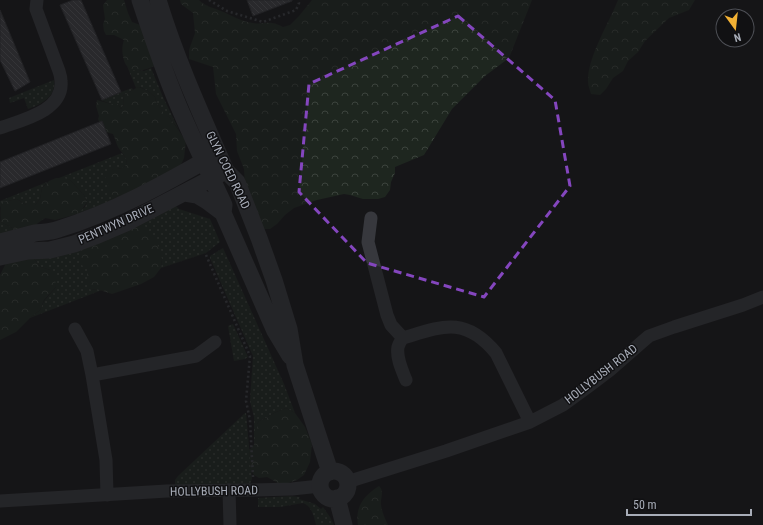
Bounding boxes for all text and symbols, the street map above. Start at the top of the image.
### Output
north arrow [715,8,755,48]
text: N [732,30,742,44]
street label: GLYN COED ROAD [203,129,253,211]
street label: PENTWYN DRIVE [76,201,156,247]
street label: HOLLYBUSH ROAD [562,341,640,407]
street label: HOLLYBUSH ROAD [170,483,258,499]
scale bar [627,491,751,517]
text: 50 m [633,498,657,512]

